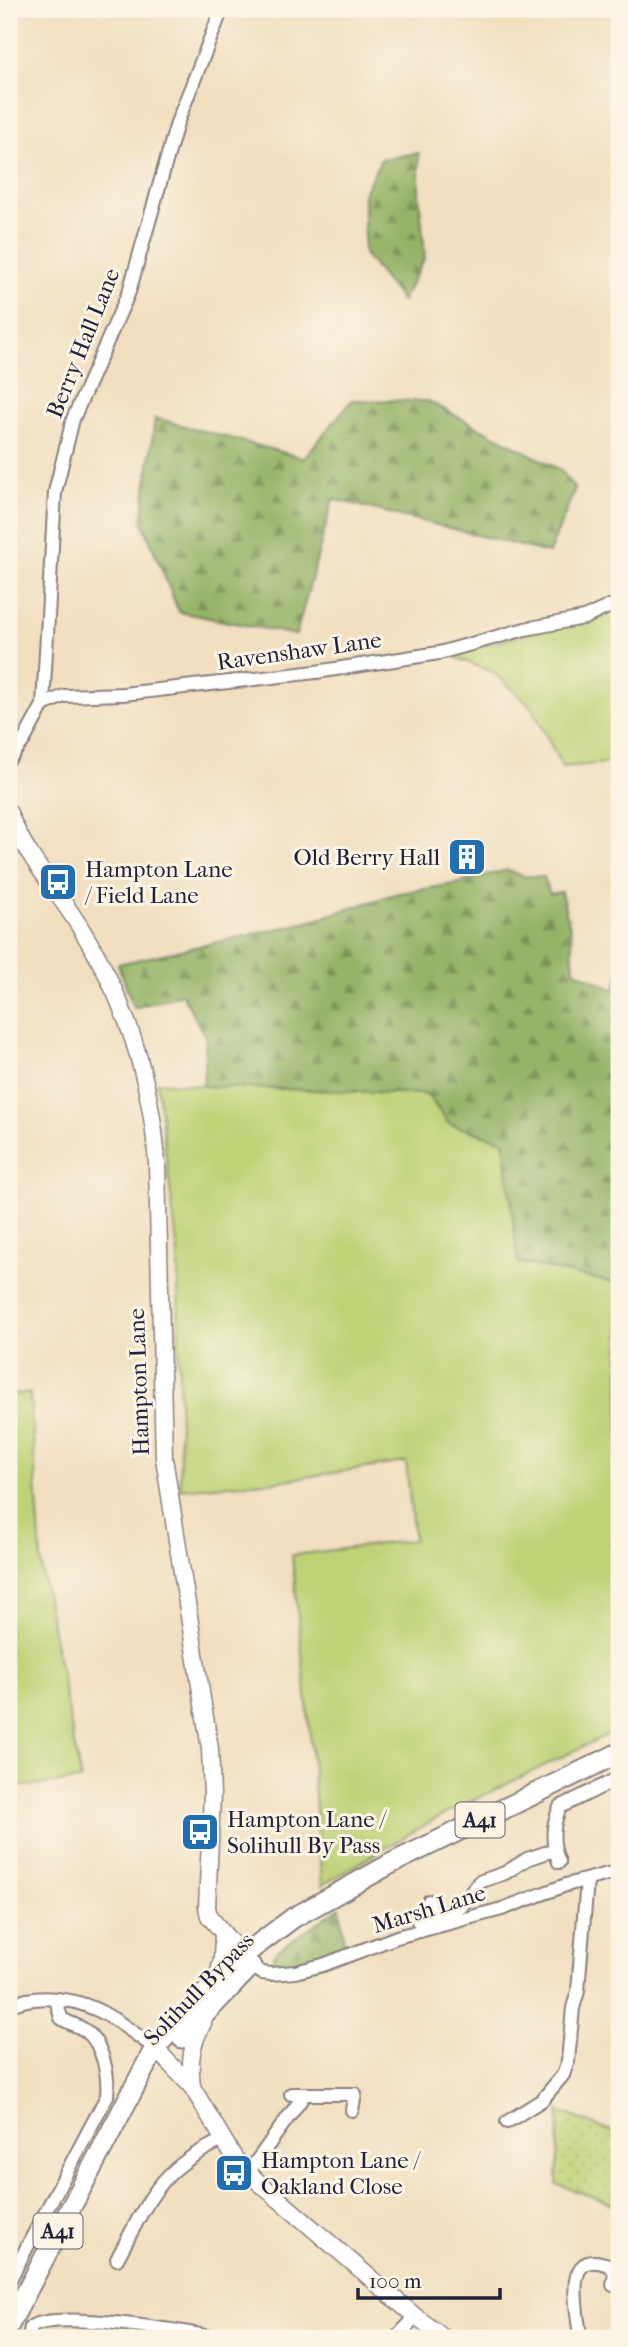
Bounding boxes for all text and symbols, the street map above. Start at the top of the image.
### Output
street label: Berry Hall Lane [41,264,125,422]
street label: Ravenshaw Lane [215,626,383,676]
building icon: Old Berry Hall [446,836,488,878]
place label: Old Berry Hall [293,844,441,871]
place label: Hampton Lane / Field Lane [84,856,233,909]
bus stop icon: Hampton Lane / Field Lane [37,861,79,903]
street label: Hampton Lane [123,1308,155,1456]
road number: A41 [456,1802,504,1838]
place label: Hampton Lane / Solihull By Pass [227,1806,388,1859]
bus stop icon: Hampton Lane / Solihull By Pass [179,1811,221,1853]
street label: Marsh Lane [369,1879,489,1939]
street label: Solihull Bypass [138,1927,260,2051]
place label: Hampton Lane / Oakland Close [261,2147,422,2200]
bus stop icon: Hampton Lane / Oakland Close [213,2152,255,2194]
road number: A41 [34,2214,82,2248]
scale bar [358,2256,500,2300]
text: 100 m [369,2269,422,2293]

